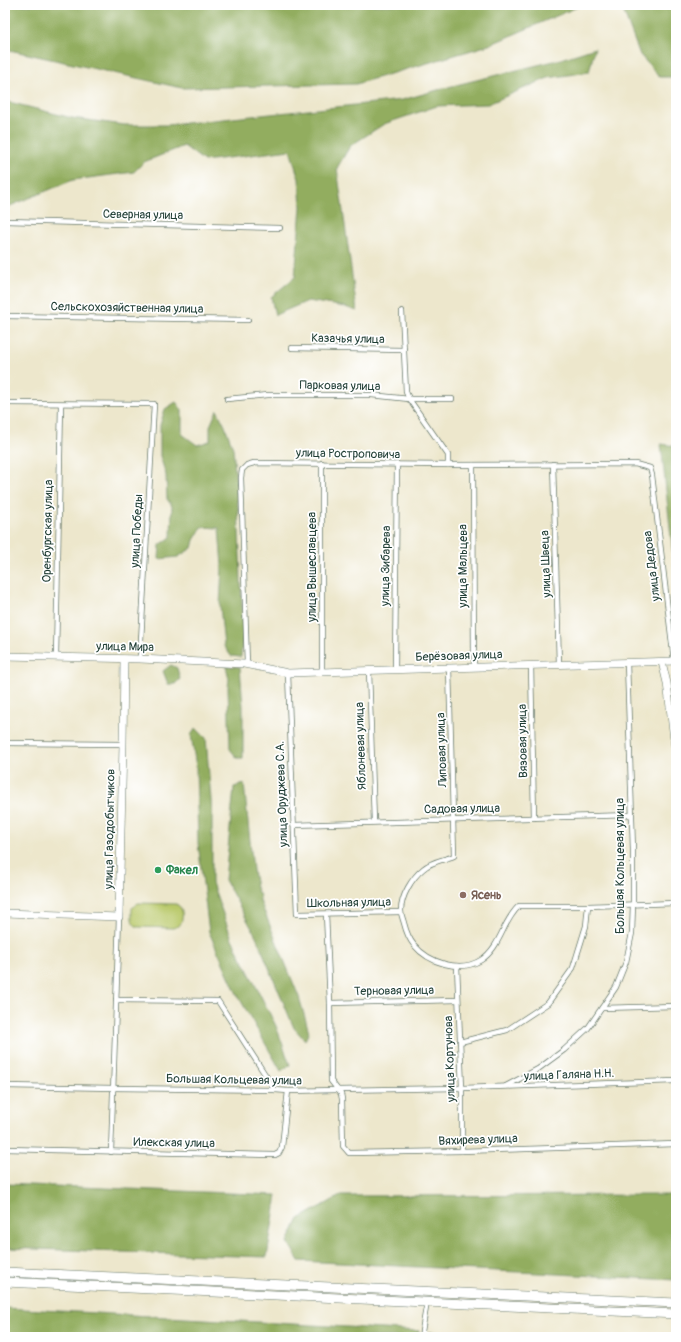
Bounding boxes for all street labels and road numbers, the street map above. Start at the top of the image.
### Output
street label: Северная улица [103,207,184,223]
street label: Сельскохозяйственная улица [50,299,204,317]
street label: Казачья улица [311,331,385,347]
street label: Парковая улица [300,378,381,394]
street label: улица Ростроповича [295,446,401,462]
street label: Оренбургская улица [40,479,56,583]
street label: улица Победы [128,493,146,569]
street label: улица Вышеславцева [305,511,320,623]
street label: улица Мальцева [456,524,471,609]
street label: улица Зибарева [378,525,394,607]
street label: улица Швеца [537,530,555,599]
street label: улица Дедова [640,530,664,603]
street label: улица Мира [95,639,154,655]
street label: Берёзовая улица [415,647,503,665]
street label: Яблоневая улица [352,701,370,790]
street label: Вязовая улица [515,703,531,778]
street label: Липовая улица [433,712,451,789]
street label: улица Оруджева С.А. [273,741,291,848]
street label: улица Газодобытчиков [101,769,119,890]
street label: Большая Кольцевая улица [613,798,628,934]
street label: Садовая улица [424,801,501,817]
street label: Школьная улица [307,895,392,911]
street label: Терновая улица [354,983,435,999]
street label: улица Кортунова [441,1015,459,1104]
street label: улица Галяна Н.Н. [523,1066,614,1084]
street label: Большая Кольцевая улица [166,1071,303,1089]
street label: Вяхирева улица [438,1131,518,1149]
street label: Илекская улица [133,1135,215,1151]

